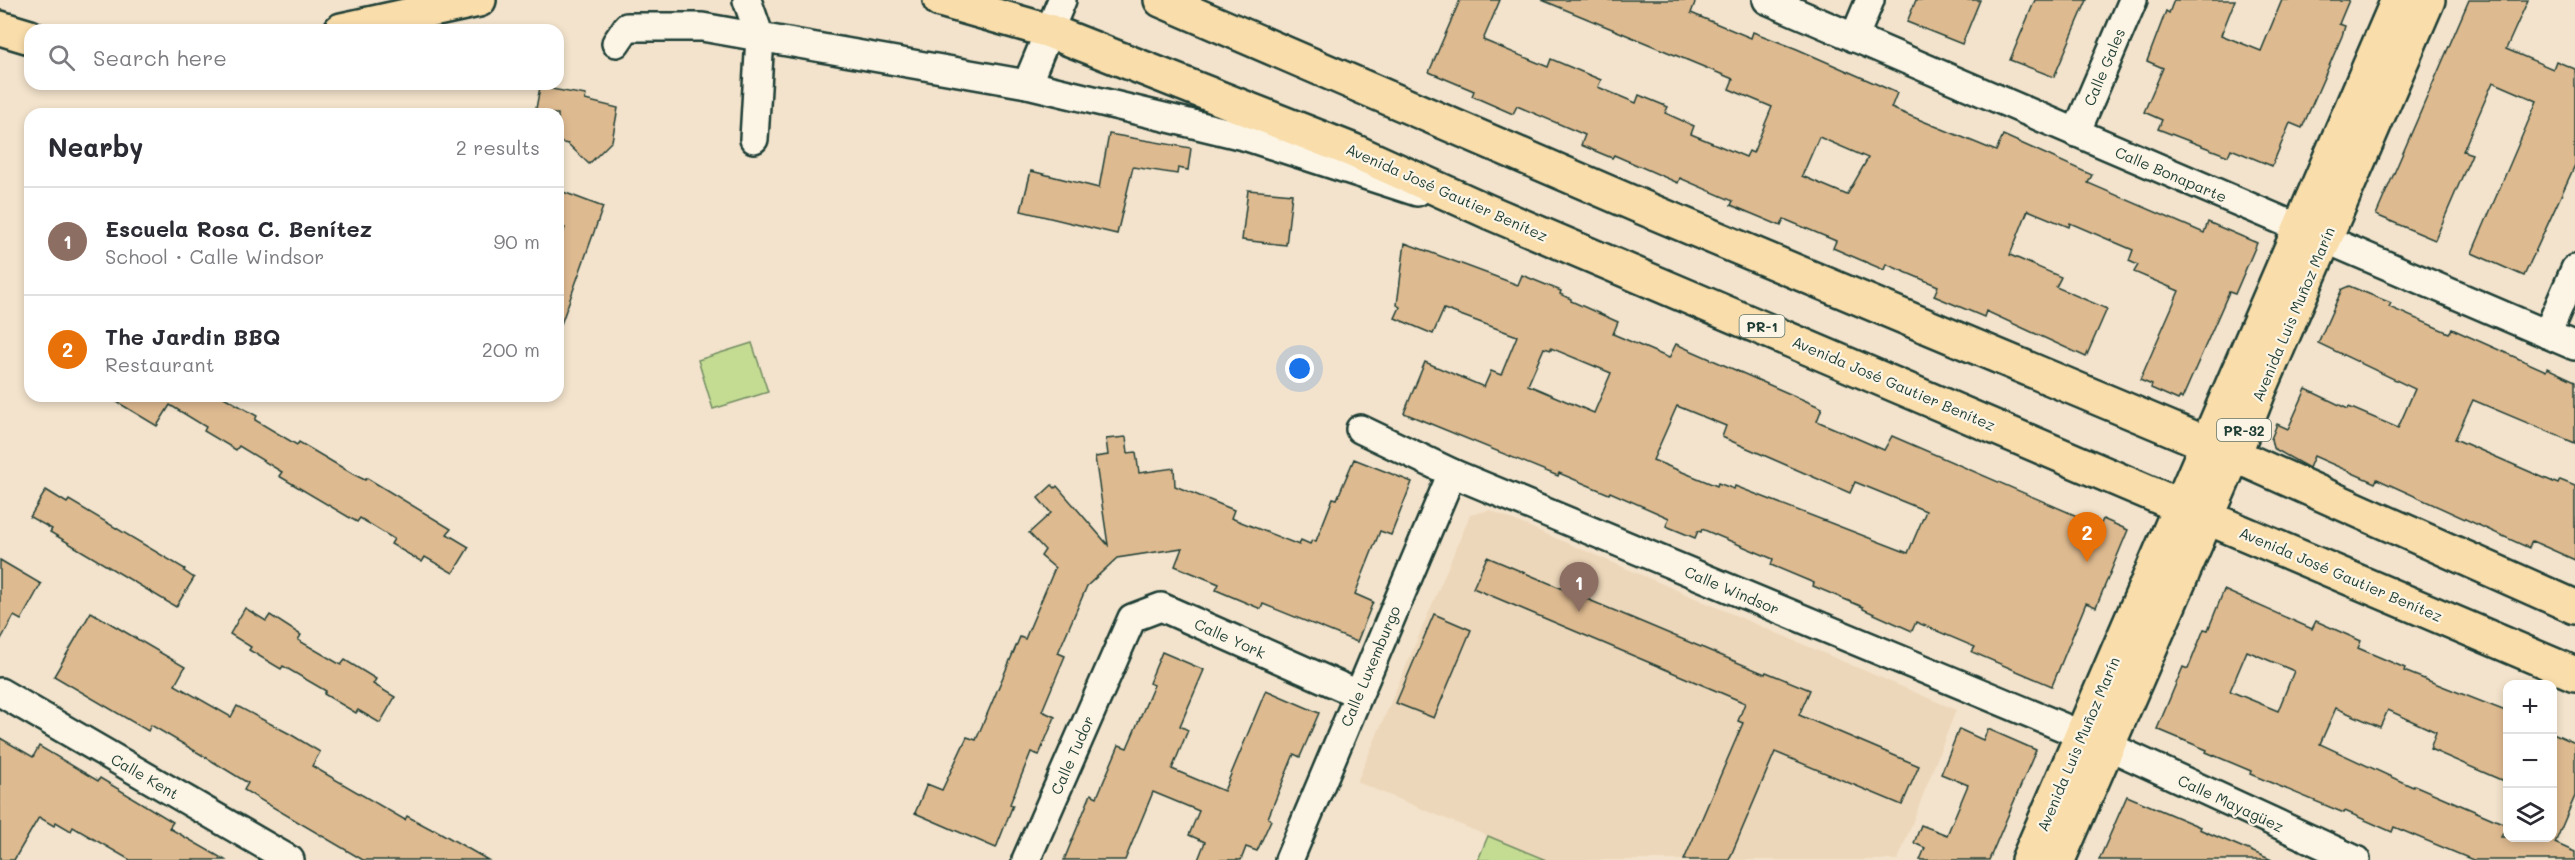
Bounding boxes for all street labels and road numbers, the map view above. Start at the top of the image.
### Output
street label: Calle Gales [2079,25,2129,109]
street label: Avenida José Gautier Benítez [1343,138,1551,246]
street label: Calle Bonaparte [2112,141,2230,207]
street label: Avenida Luis Muñoz Marín [2247,224,2339,404]
road number: PR-1 [1740,315,1784,337]
street label: Avenida José Gautier Benítez [1790,331,1998,435]
road number: PR-32 [2217,419,2271,441]
street label: Avenida José Gautier Benítez [2237,522,2445,626]
street label: Calle Windsor [1682,561,1782,619]
street label: Calle Luxemburgo [1335,602,1405,730]
street label: Calle York [1191,613,1269,663]
street label: Avenida Luis Muñoz Marín [2032,654,2124,834]
street label: Calle Tudor [1046,712,1098,798]
street label: Calle Kent [108,749,182,803]
street label: Calle Mayagüez [2175,770,2287,836]

